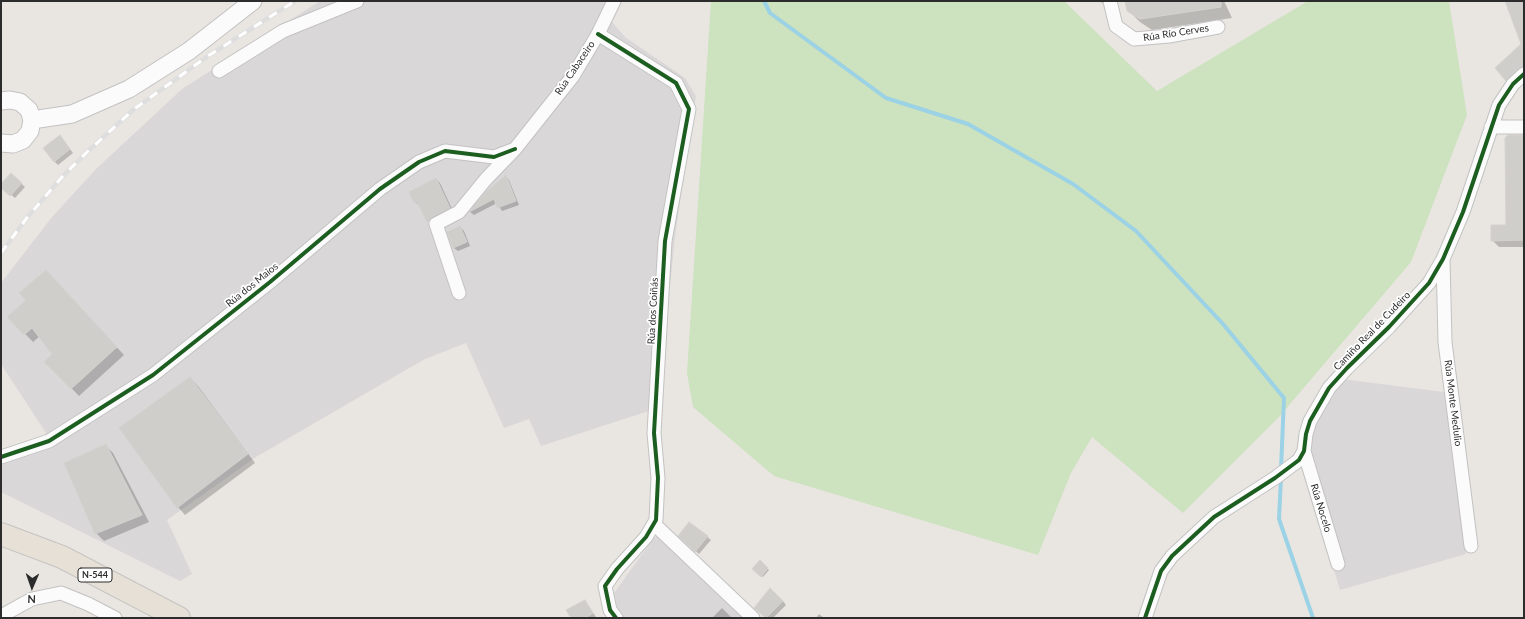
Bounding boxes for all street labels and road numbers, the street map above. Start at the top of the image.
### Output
street label: Rúa Río Cerves [1142,22,1210,44]
street label: Rúa Cabaceiro [552,39,598,97]
street label: Rúa dos Maios [223,260,281,310]
street label: Rúa dos Coiñás [645,277,661,345]
street label: Camiño Real de Cudeiro [1331,289,1413,373]
street label: Rúa Monte Medulio [1442,359,1464,447]
street label: Rúa Nocelo [1308,482,1334,534]
road number: N-544 [78,568,112,582]

